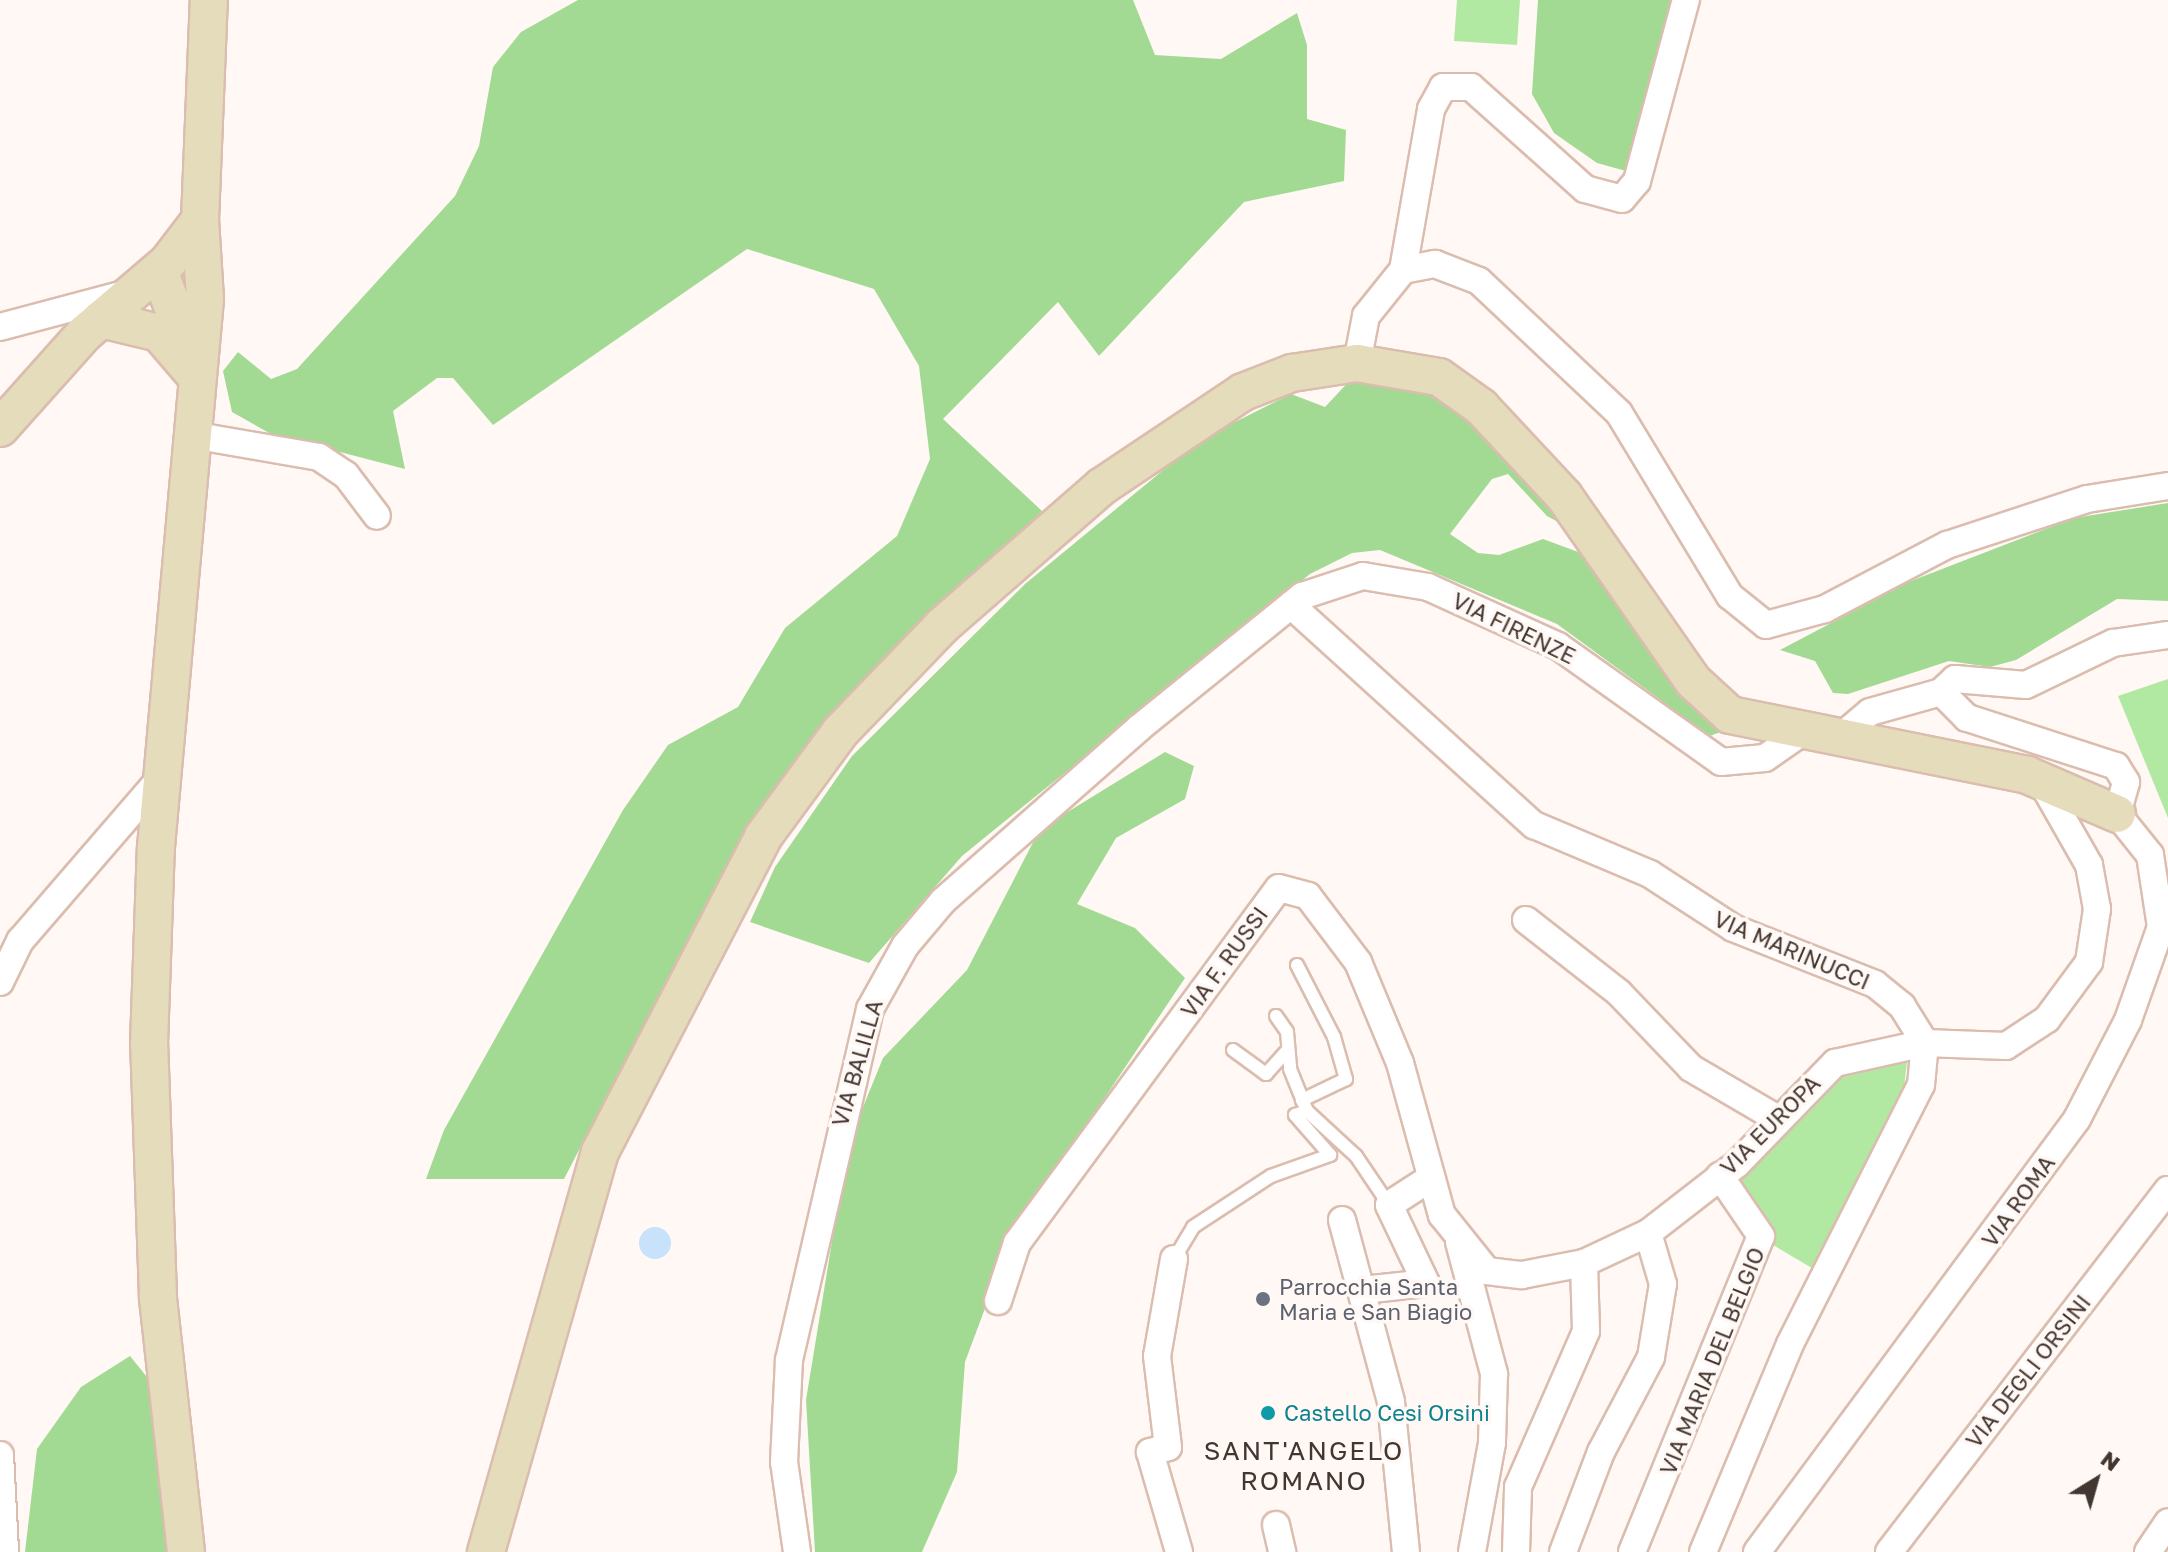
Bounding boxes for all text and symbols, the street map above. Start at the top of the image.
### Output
street label: VIA FIRENZE [1448,587,1580,669]
street label: VIA F. RUSSI [1175,902,1273,1022]
street label: VIA MARINUCCI [1710,905,1874,995]
street label: VIA BALILLA [826,996,888,1130]
street label: VIA EUROPA [1715,1070,1825,1180]
street label: VIA ROMA [1976,1150,2060,1252]
street label: VIA MARIA DEL BELGIO [1654,1243,1770,1479]
place label: Parrocchia Santa Maria e San Biagio [1279,1273,1472,1324]
street label: VIA DEGLI ORSINI [1960,1289,2096,1453]
marker: Parrocchia Santa Maria e San Biagio [1254,1290,1272,1308]
place label: Castello Cesi Orsini [1284,1400,1490,1426]
marker: Castello Cesi Orsini [1259,1404,1277,1422]
district label: SANT'ANGELO ROMANO [1204,1435,1404,1496]
north arrow [2056,1440,2136,1520]
text: N [2096,1445,2126,1476]

